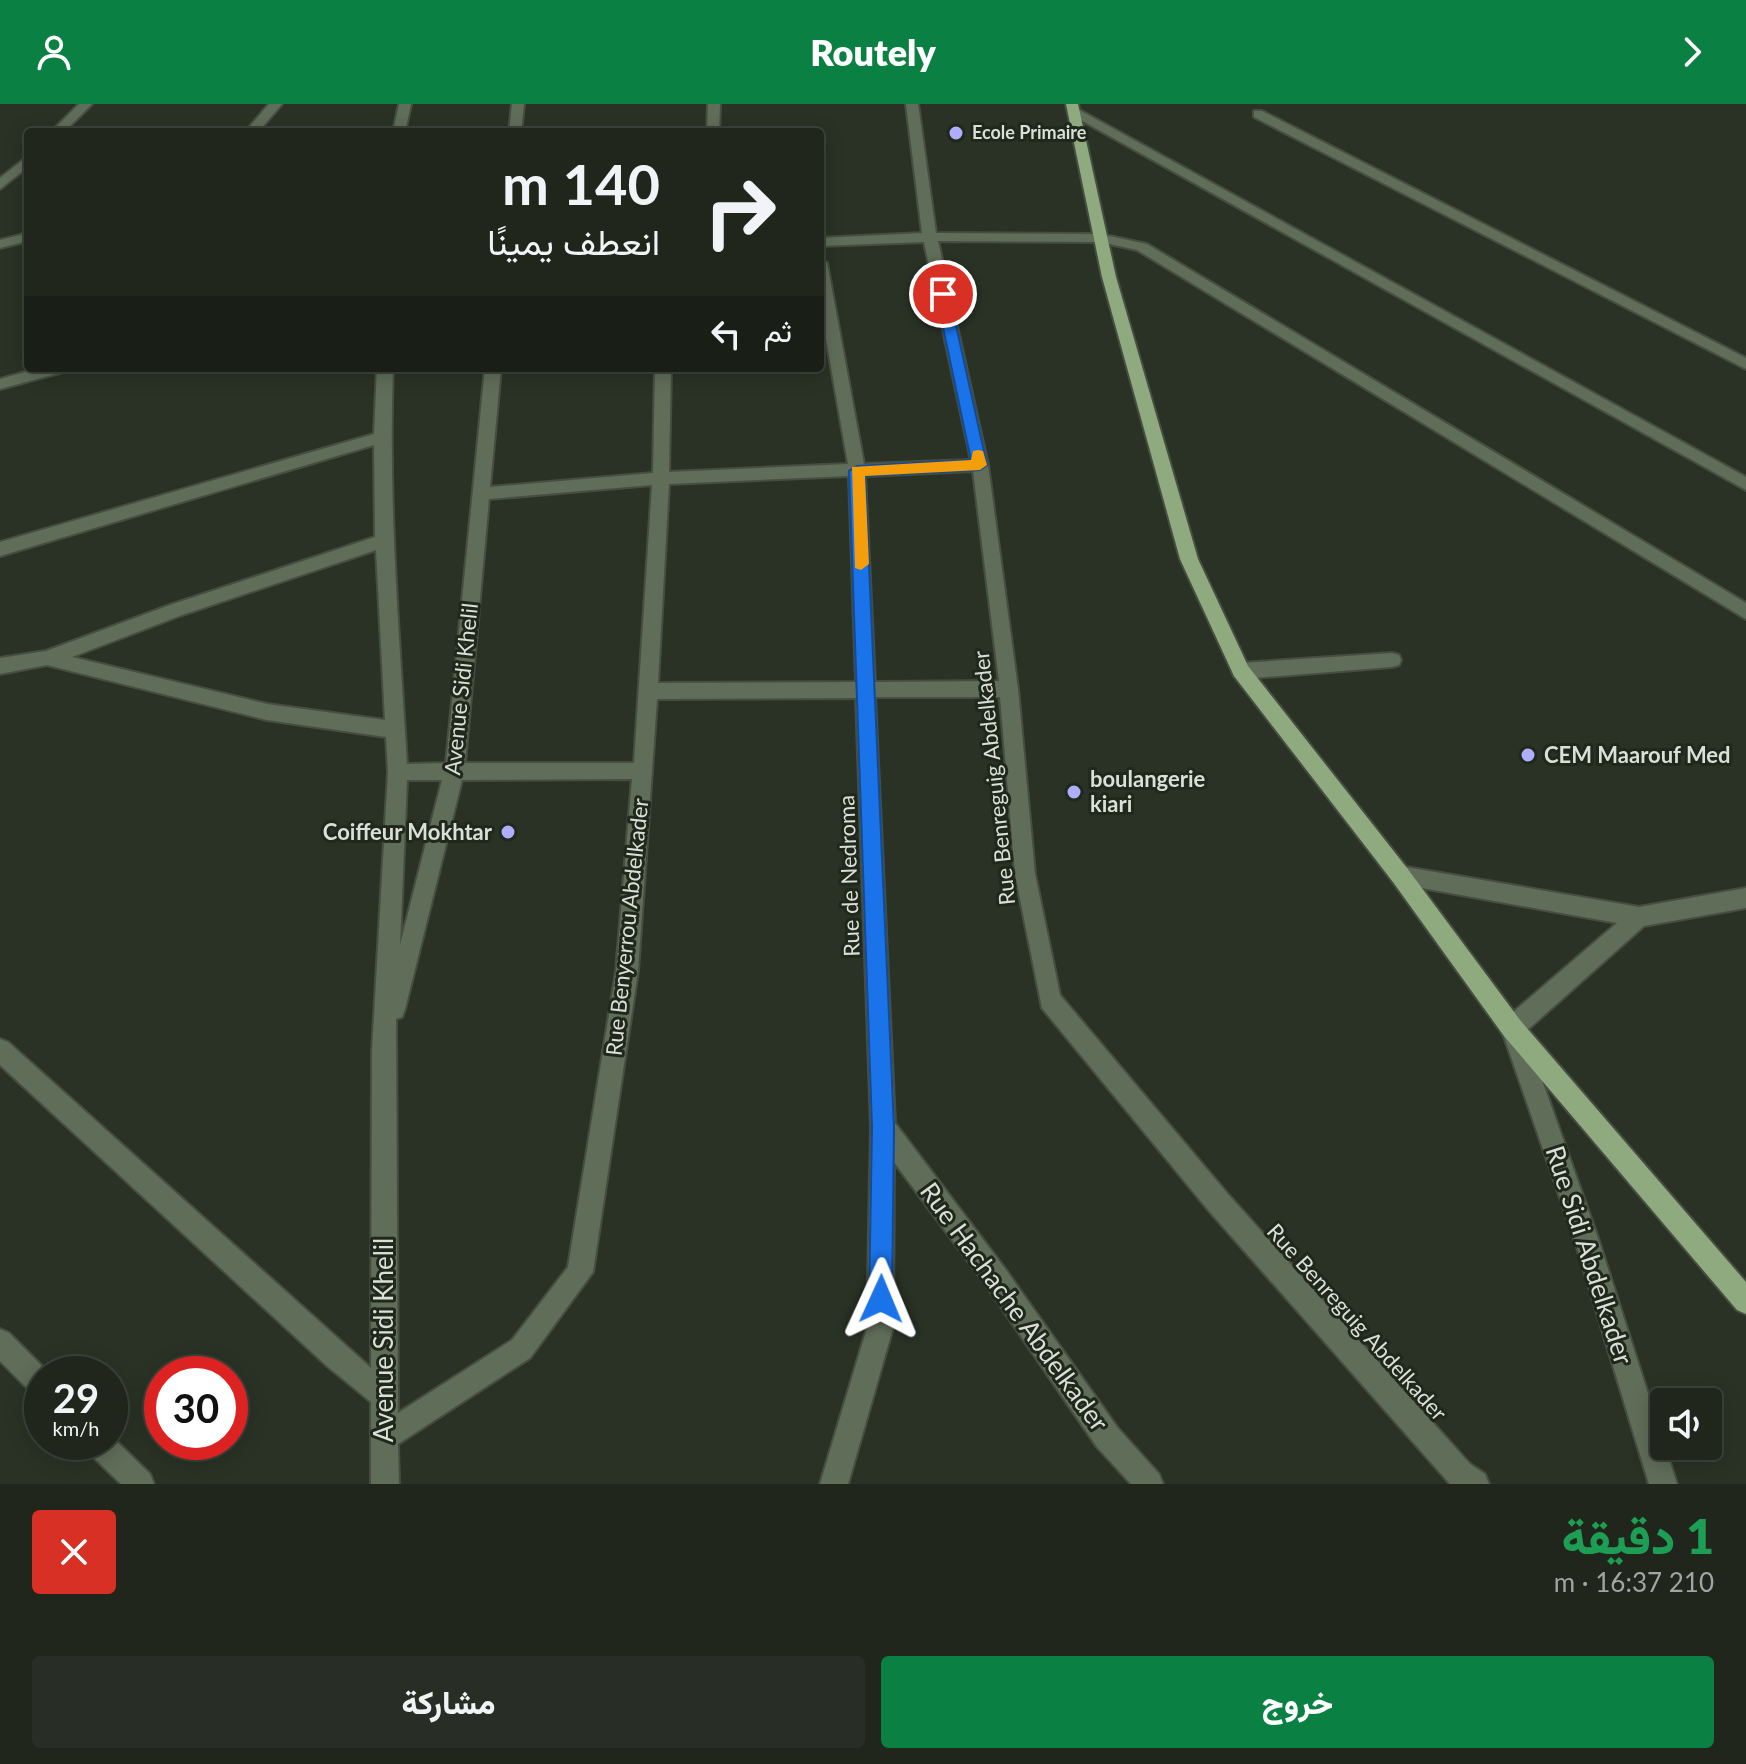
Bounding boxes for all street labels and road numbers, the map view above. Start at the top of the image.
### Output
street label: Avenue Sidi Khelil [438,602,483,776]
street label: Rue Benreguig Abdelkader [967,650,1020,907]
street label: Rue de Nedroma [832,795,865,957]
street label: Rue Benyerrou Abdelkader [600,797,653,1057]
street label: Rue Sidi Abdelkader [1540,1141,1641,1368]
street label: Rue Hachache Abdelkader [914,1176,1116,1437]
street label: Rue Benreguig Abdelkader [1262,1218,1453,1426]
street label: Avenue Sidi Khelil [367,1238,399,1442]

